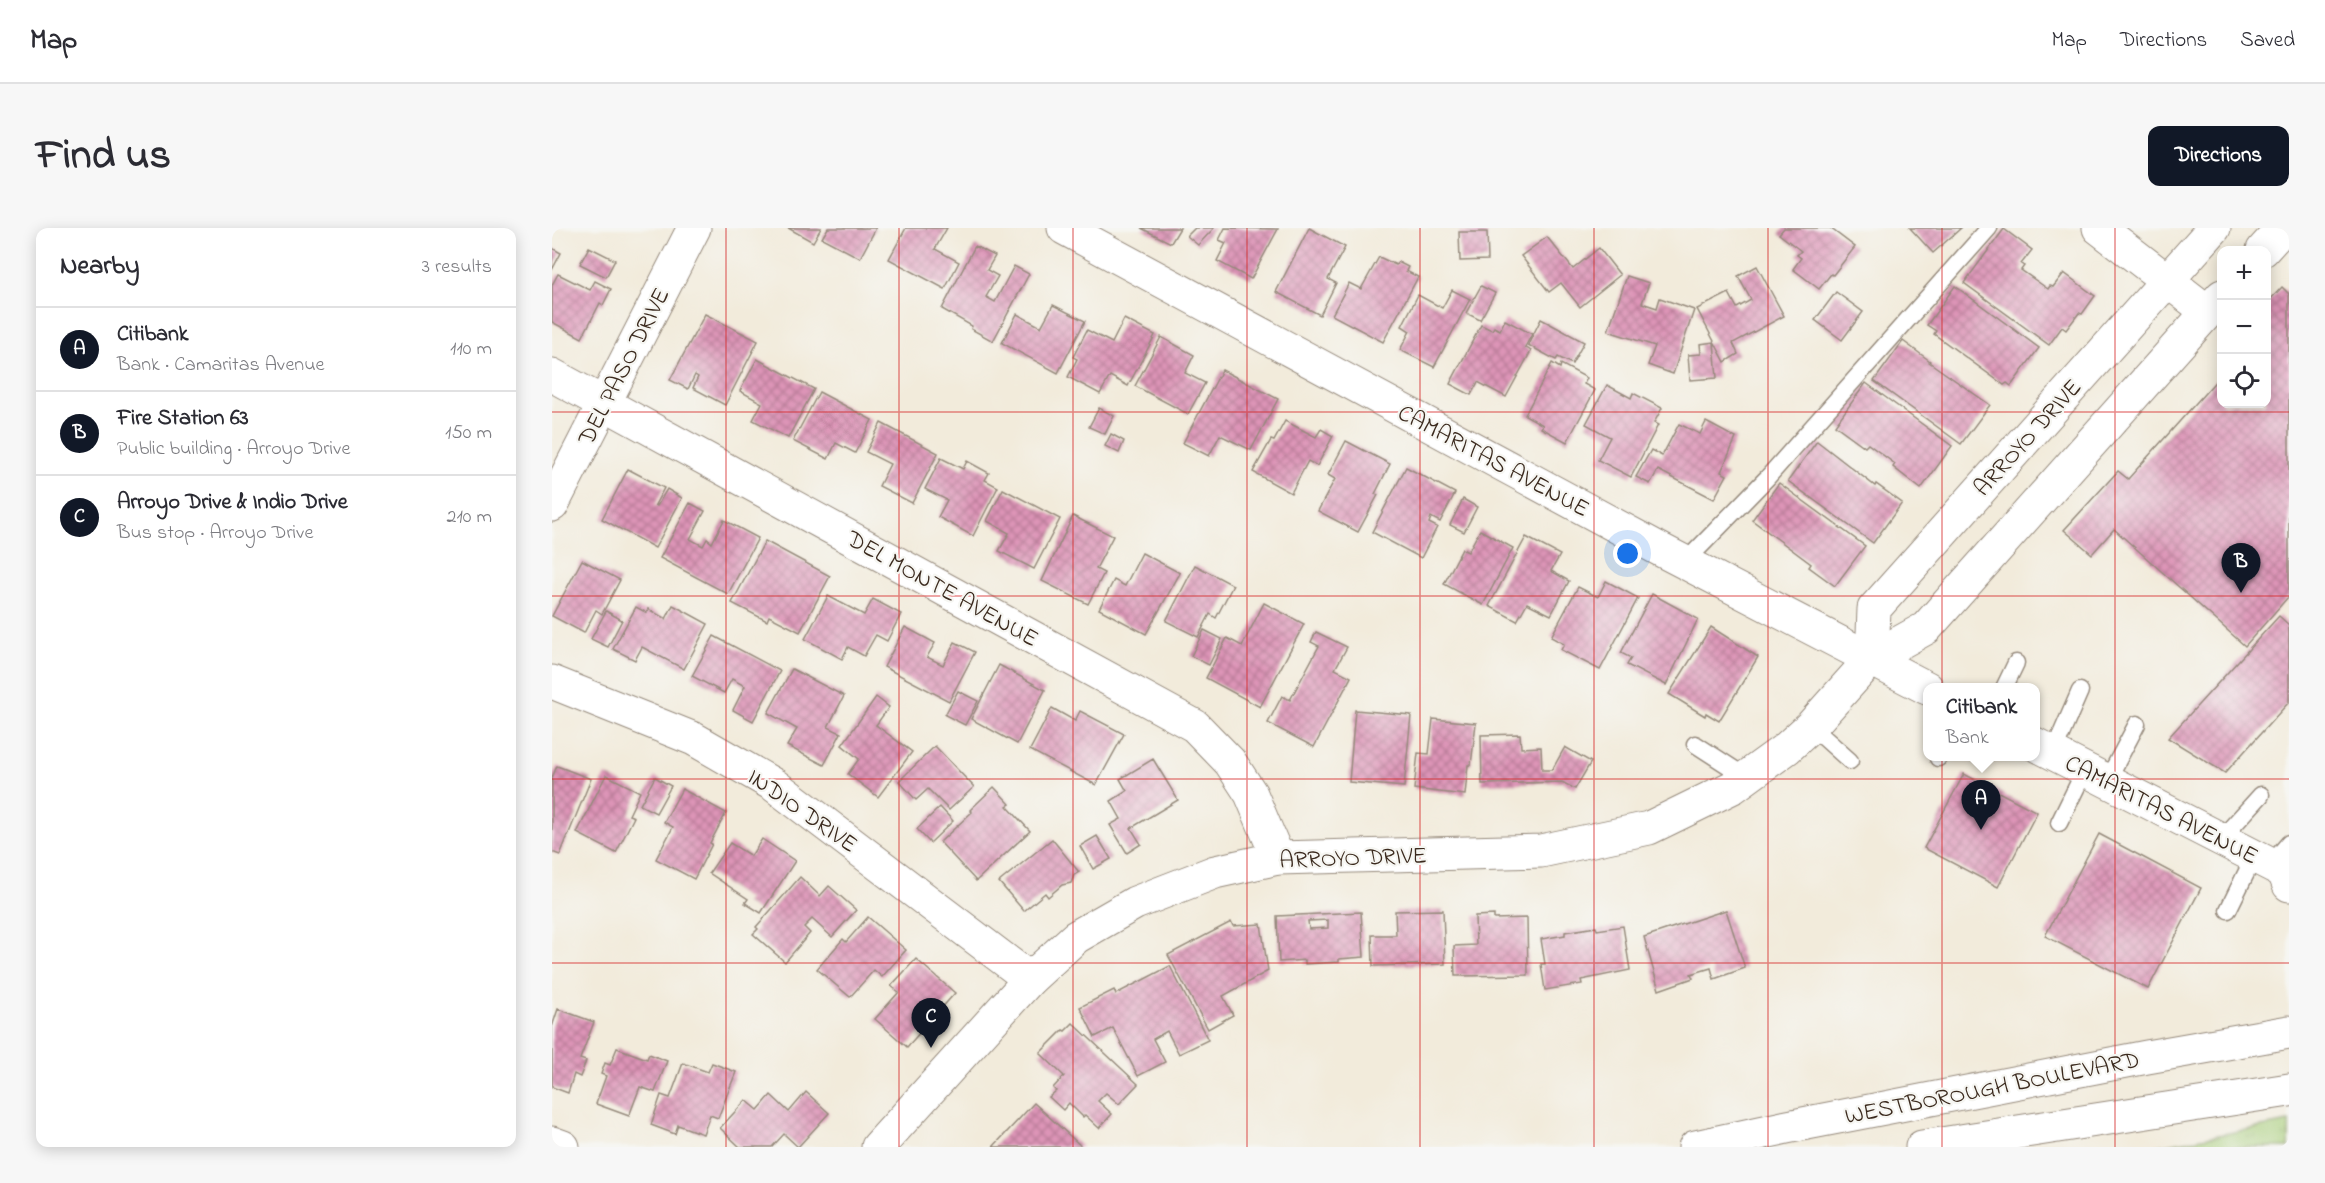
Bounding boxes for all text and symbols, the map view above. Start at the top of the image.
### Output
text: Map [30,21,77,62]
text: Map [2051,26,2087,56]
text: Directions [2120,26,2207,56]
text: Saved [2240,26,2295,56]
text: Find us [36,126,171,187]
button: Directions [2148,126,2289,186]
map controls [2217,246,2271,408]
button: + [2217,246,2271,300]
text: Nearby [60,248,139,286]
text: 3 results [422,253,492,282]
street label: DEL PASO DRIVE [570,282,680,453]
button: − [2217,300,2271,354]
text: Citibank [117,319,188,351]
text: A [73,335,86,364]
text: 110 m [450,335,492,364]
text: Bank · Camaritas Avenue [117,351,325,380]
button: locate [2217,354,2271,408]
street label: ARROYO DRIVE [1966,372,2091,505]
street label: CAMARITAS AVENUE [1391,397,1595,528]
text: Fire Station 63 [117,403,249,435]
text: B [73,419,86,448]
text: 150 m [445,419,492,448]
text: Public building · Arroyo Drive [117,435,350,464]
text: Arroyo Drive & Indio Drive [117,487,348,519]
text: C [74,503,85,532]
text: 210 m [447,503,492,532]
text: Bus stop · Arroyo Drive [117,519,313,548]
street label: DEL MONTE AVENUE [839,522,1044,657]
your location [1613,539,1642,568]
pin: B [2222,544,2260,593]
popup [1923,683,2040,761]
text: Citibank [1946,692,2017,724]
text: Bank [1946,724,1989,753]
street label: CAMARITAS AVENUE [2058,747,2264,875]
street label: INDIO DRIVE [739,761,864,863]
pin: A [1962,780,2000,830]
street label: ARROYO DRIVE [1279,839,1427,880]
pin: C [912,998,950,1048]
street label: WESTBOROUGH BOULEVARD [1842,1044,2143,1135]

